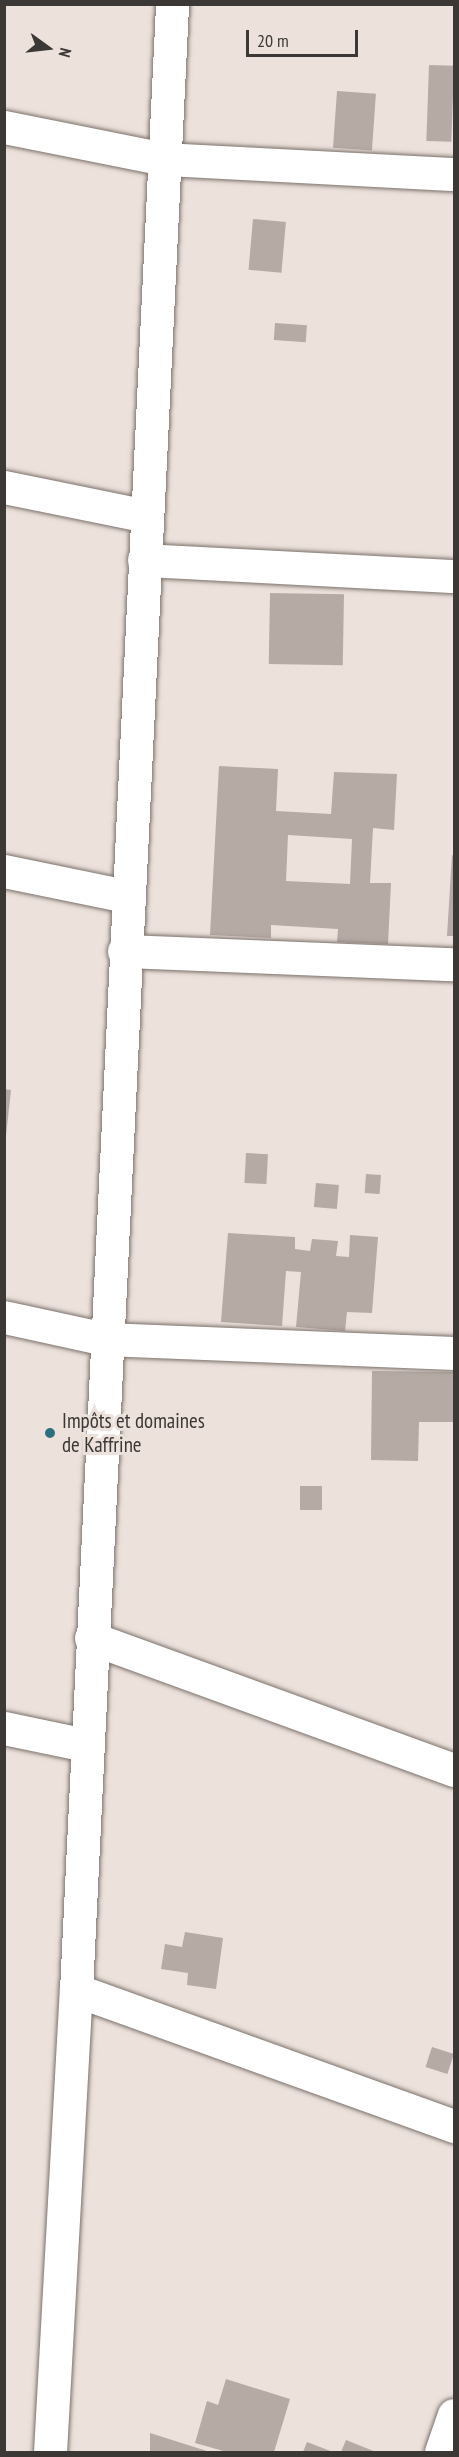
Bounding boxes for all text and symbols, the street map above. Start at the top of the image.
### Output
north arrow [18,18,78,78]
scale bar [249,18,362,56]
text: 20 m [257,29,289,52]
text: N [55,46,76,59]
place label: Impôts et domaines de Kaffrine [62,1408,205,1458]
marker: Impôts et domaines de Kaffrine [43,1426,57,1440]

